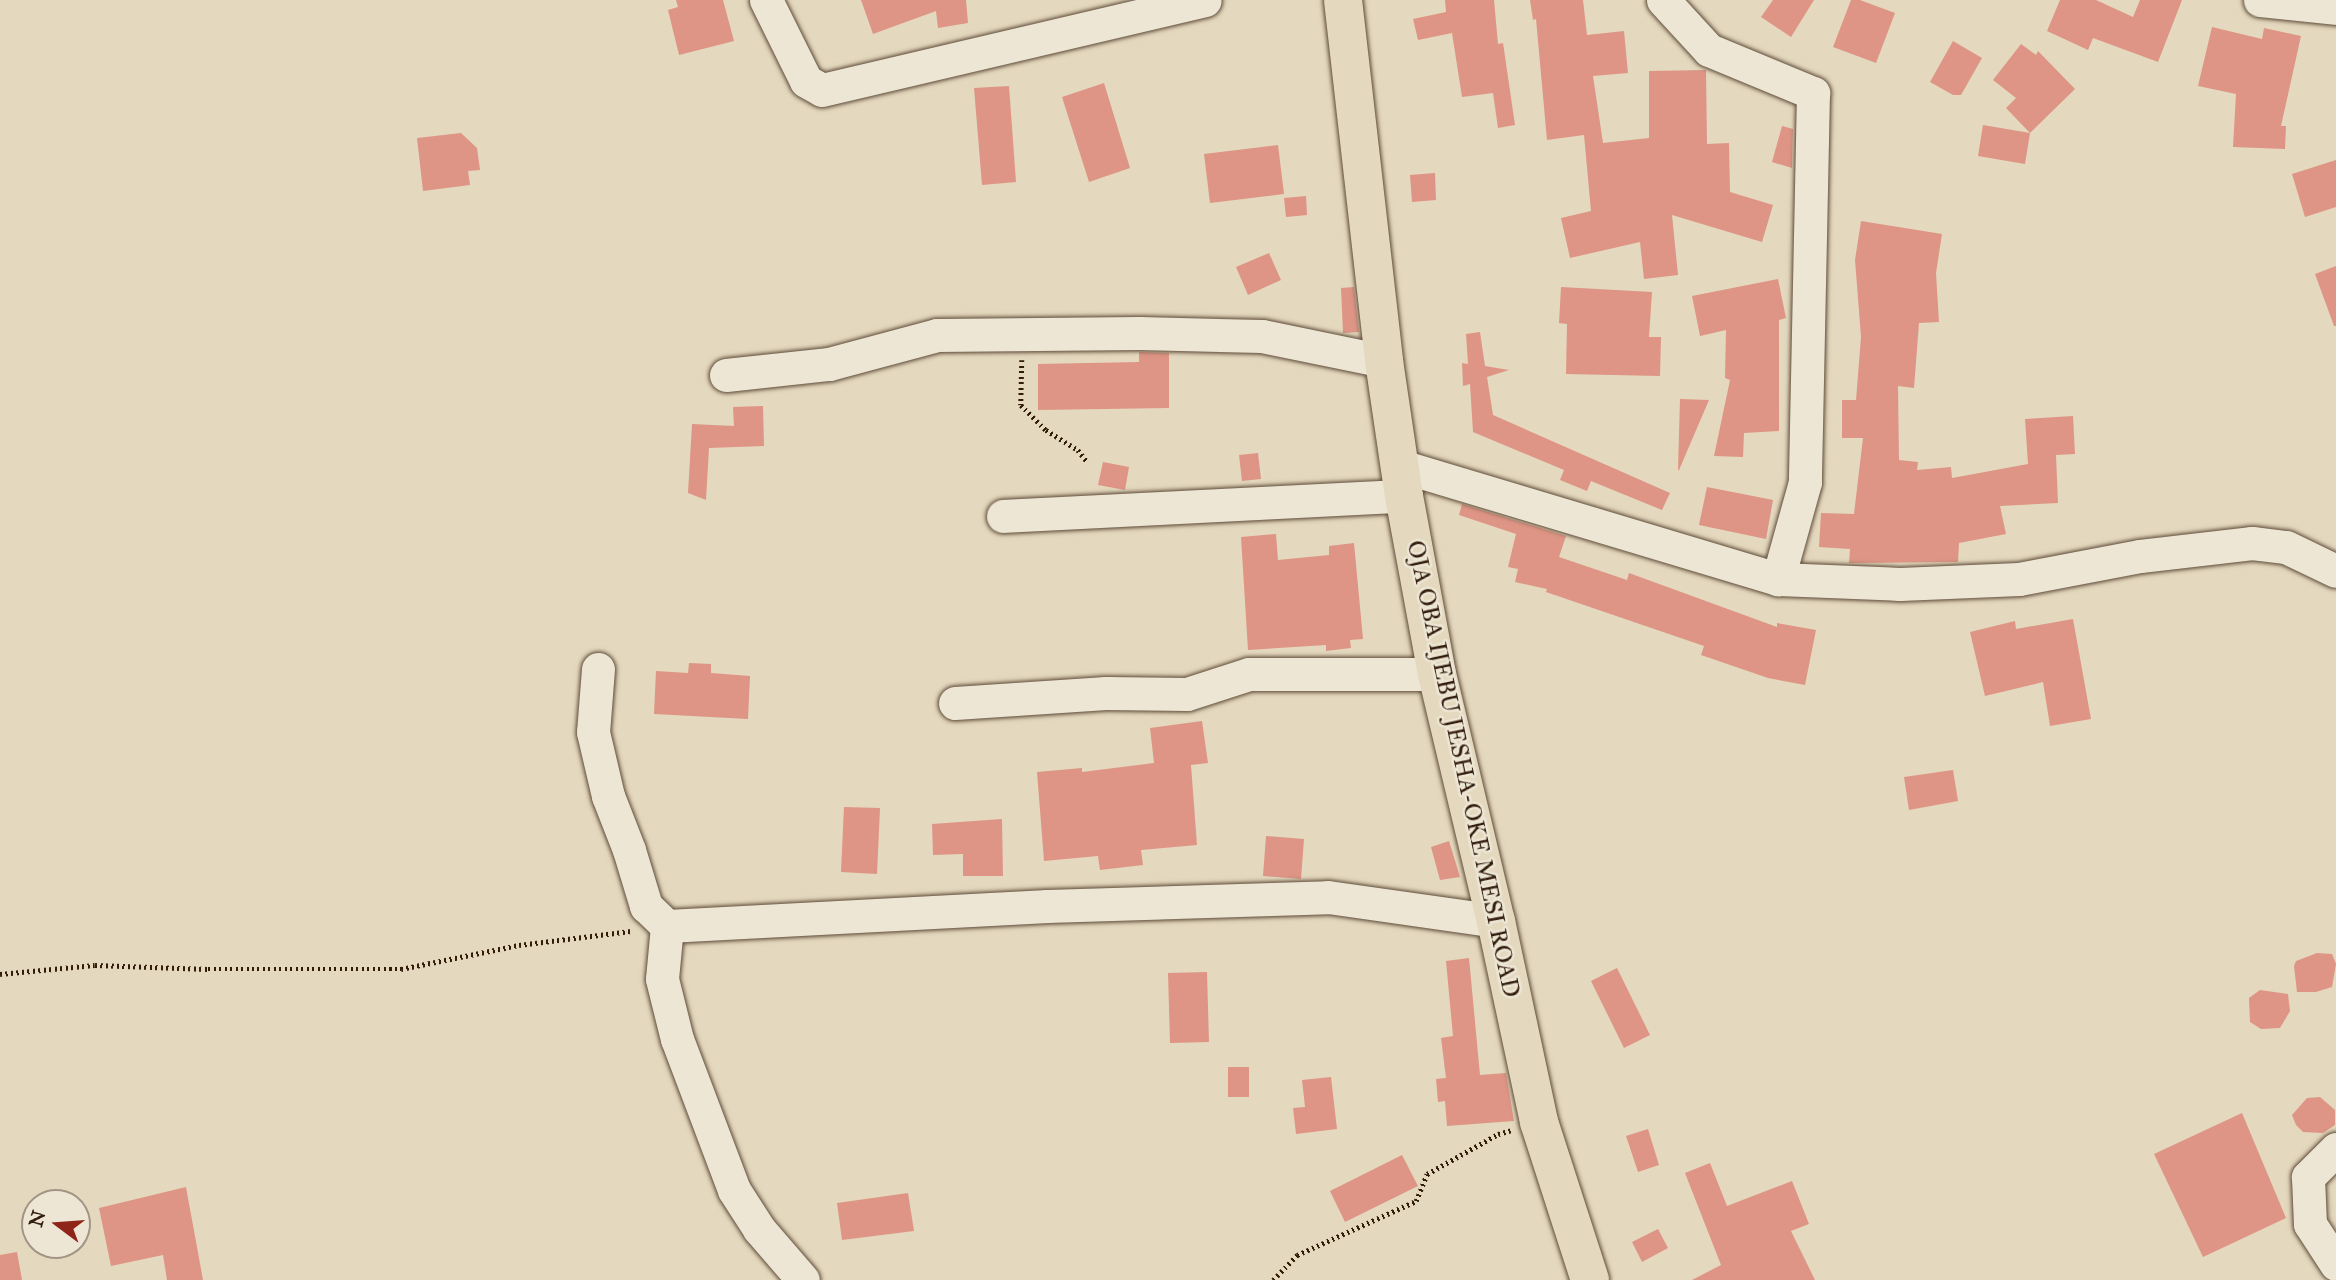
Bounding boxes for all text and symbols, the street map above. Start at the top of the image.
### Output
street label: OJA OBA IJEBU JESHA-OKE MESI ROAD [1400,538,1526,1000]
north arrow [21,1189,91,1259]
text: N [24,1208,51,1230]

